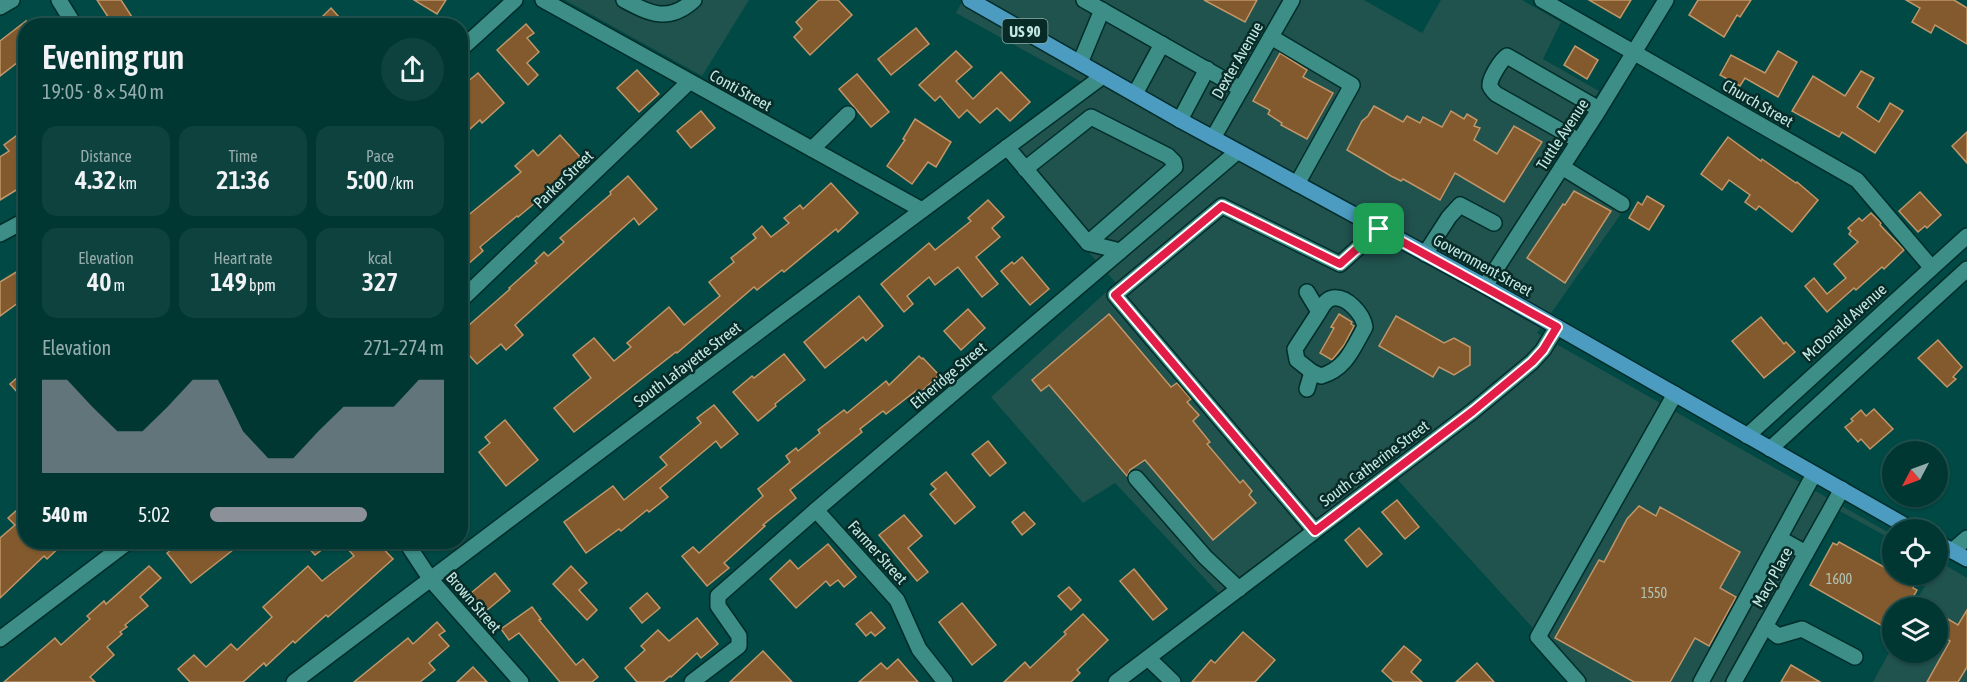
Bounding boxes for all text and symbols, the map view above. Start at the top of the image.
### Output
street label: Dexter Avenue [1208,18,1266,102]
road number: US 90 [1002,19,1048,43]
text: Evening run [42,38,184,76]
button: share [381,38,444,101]
street label: Conti Street [707,66,775,115]
street label: Church Street [1720,76,1797,131]
text: 19:05 · 8 × 540 m [42,80,164,103]
street label: Tuttle Avenue [1532,95,1592,173]
street label: Parker Street [530,146,597,212]
text: Distance [80,147,132,165]
text: Time [228,147,258,165]
text: Pace [366,147,394,165]
text: 4.32 [75,165,116,195]
text: 21:36 [216,165,270,195]
text: 5:00 [346,165,388,195]
text: km [116,174,137,192]
text: /km [388,174,414,192]
pin [1353,203,1404,254]
icon: arrive [1362,212,1395,245]
street label: Government Street [1430,230,1536,300]
text: Elevation [78,249,134,267]
text: Heart rate [214,249,272,267]
text: kcal [368,249,392,267]
text: 40 [87,267,111,297]
text: 149 [210,267,247,297]
text: 327 [362,267,398,297]
text: m [111,276,125,294]
text: bpm [247,276,276,294]
street label: McDonald Avenue [1798,280,1890,364]
street label: South Lafayette Street [630,318,745,411]
text: Elevation [42,336,111,359]
text: 271–274 m [363,336,444,359]
street label: Etheridge Street [906,338,991,413]
street label: South Catherine Street [1316,416,1432,510]
north arrow [1882,441,1948,507]
map controls [1882,441,1948,663]
text: 540 m [42,503,87,526]
text: 5:02 [138,503,170,526]
street label: Farmer Street [845,517,911,588]
button: locate [1882,519,1948,585]
street label: Macy Place [1748,544,1797,611]
street label: Brown Street [443,568,505,636]
house number: 1600 [1826,571,1853,587]
house number: 1550 [1641,585,1668,601]
button: layers [1882,597,1948,663]

